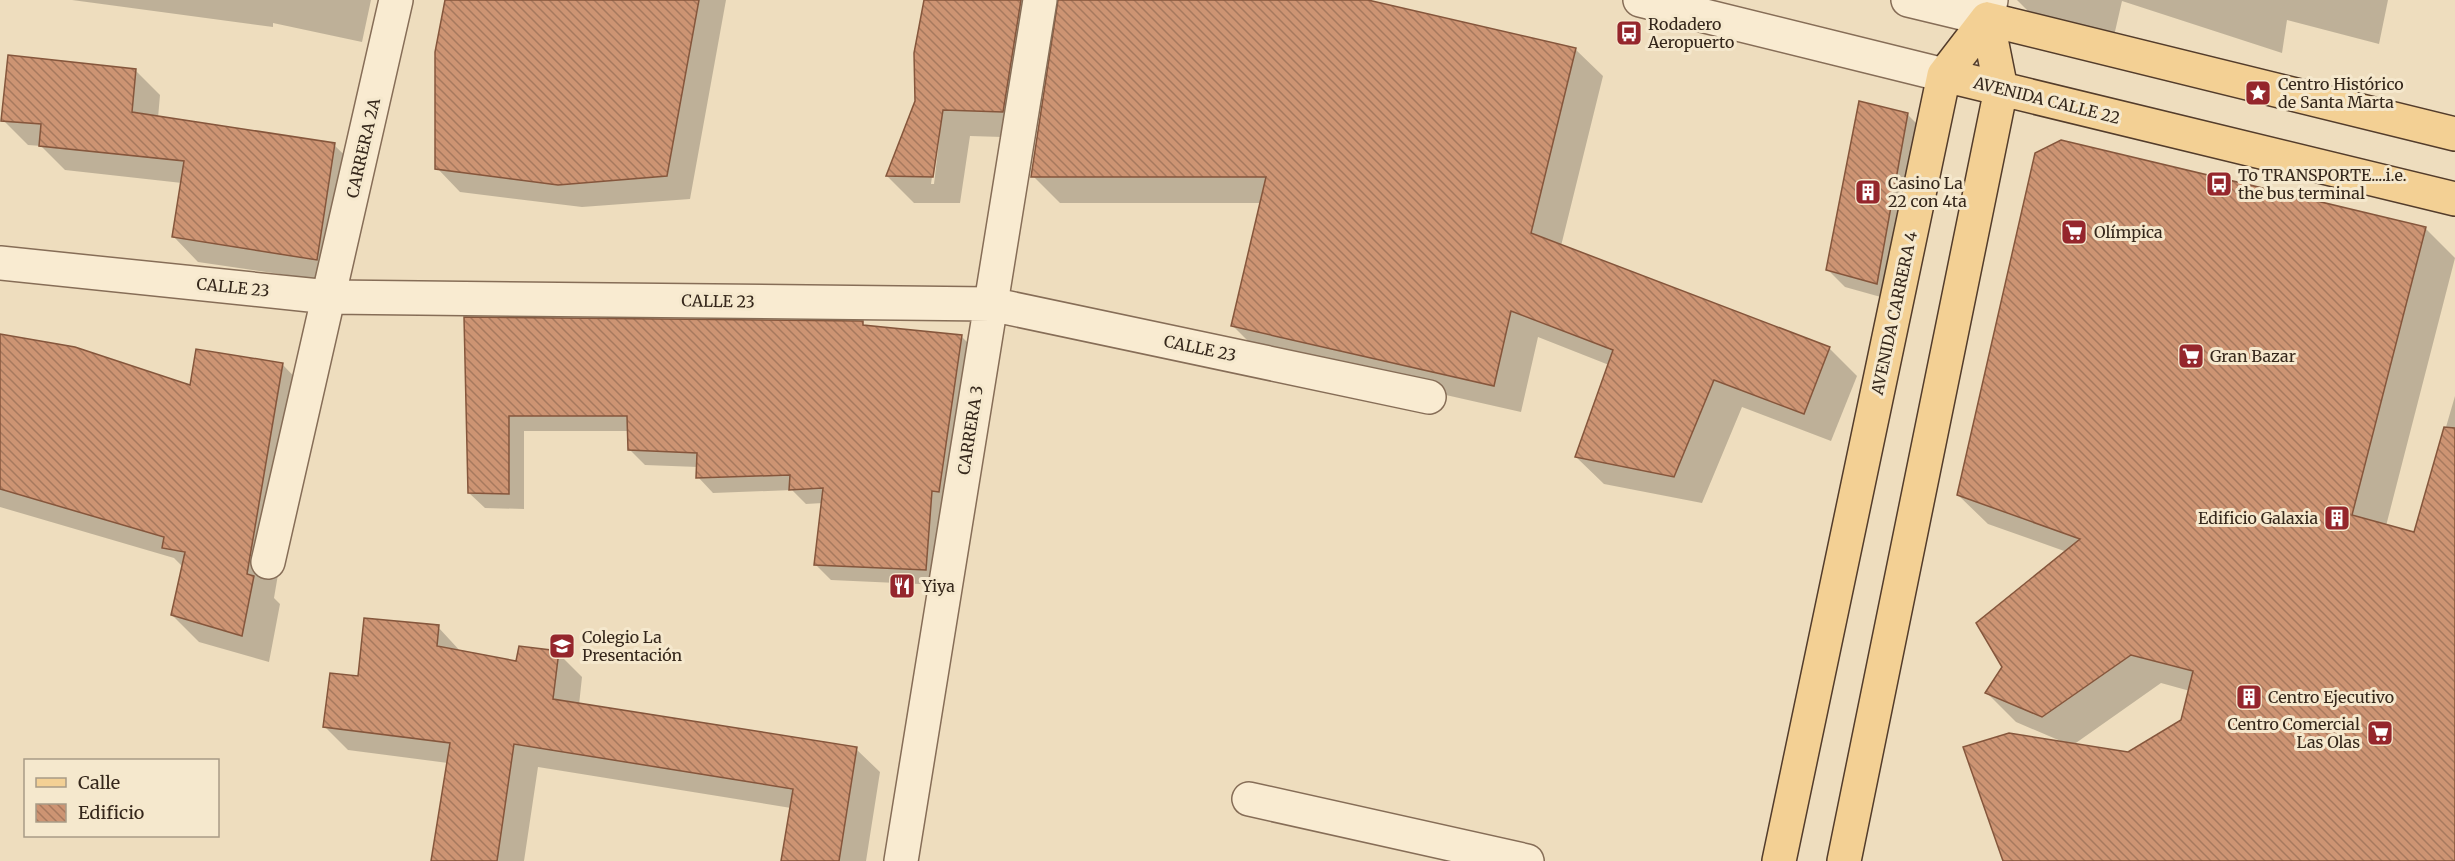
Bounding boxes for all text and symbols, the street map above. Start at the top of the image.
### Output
place label: Rodadero Aeropuerto [1647,14,1734,52]
bus stop icon: Rodadero Aeropuerto [1614,18,1644,48]
street label: AVENIDA CALLE 22 [1971,72,2122,128]
place label: Centro Histórico de Santa Marta [2278,74,2404,112]
place icon: Centro Histórico de Santa Marta [2243,78,2273,108]
street label: CARRERA 2A [342,95,384,200]
place label: To TRANSPORTE....i.e. the bus terminal [2238,165,2407,203]
bus stop icon: To TRANSPORTE....i.e. the bus terminal [2204,169,2234,199]
place label: Casino La 22 con 4ta [1888,173,1967,211]
building icon: Casino La 22 con 4ta [1853,177,1883,207]
supermarket icon: Olímpica [2059,217,2089,247]
place label: Olímpica [2094,222,2163,242]
street label: AVENIDA CARRERA 4 [1867,229,1921,398]
street label: CALLE 23 [195,273,271,301]
street label: CALLE 23 [681,290,755,312]
street label: CALLE 23 [1162,331,1238,365]
supermarket icon: Gran Bazar [2176,341,2206,371]
place label: Gran Bazar [2210,346,2296,366]
street label: CARRERA 3 [953,384,987,476]
building icon: Edificio Galaxia [2322,503,2352,533]
place label: Edificio Galaxia [2198,508,2318,528]
restaurant icon: Yiya [887,571,917,601]
place label: Yiya [921,576,955,596]
place label: Colegio La Presentación [582,627,683,665]
school or university icon: Colegio La Presentación [547,631,577,661]
building icon: Centro Ejecutivo [2234,682,2264,712]
place label: Centro Ejecutivo [2268,687,2394,707]
place label: Centro Comercial Las Olas [2227,714,2360,752]
supermarket icon: Centro Comercial Las Olas [2365,718,2395,748]
legend [24,759,219,837]
text: Calle [78,771,120,794]
text: Edificio [78,801,144,824]

